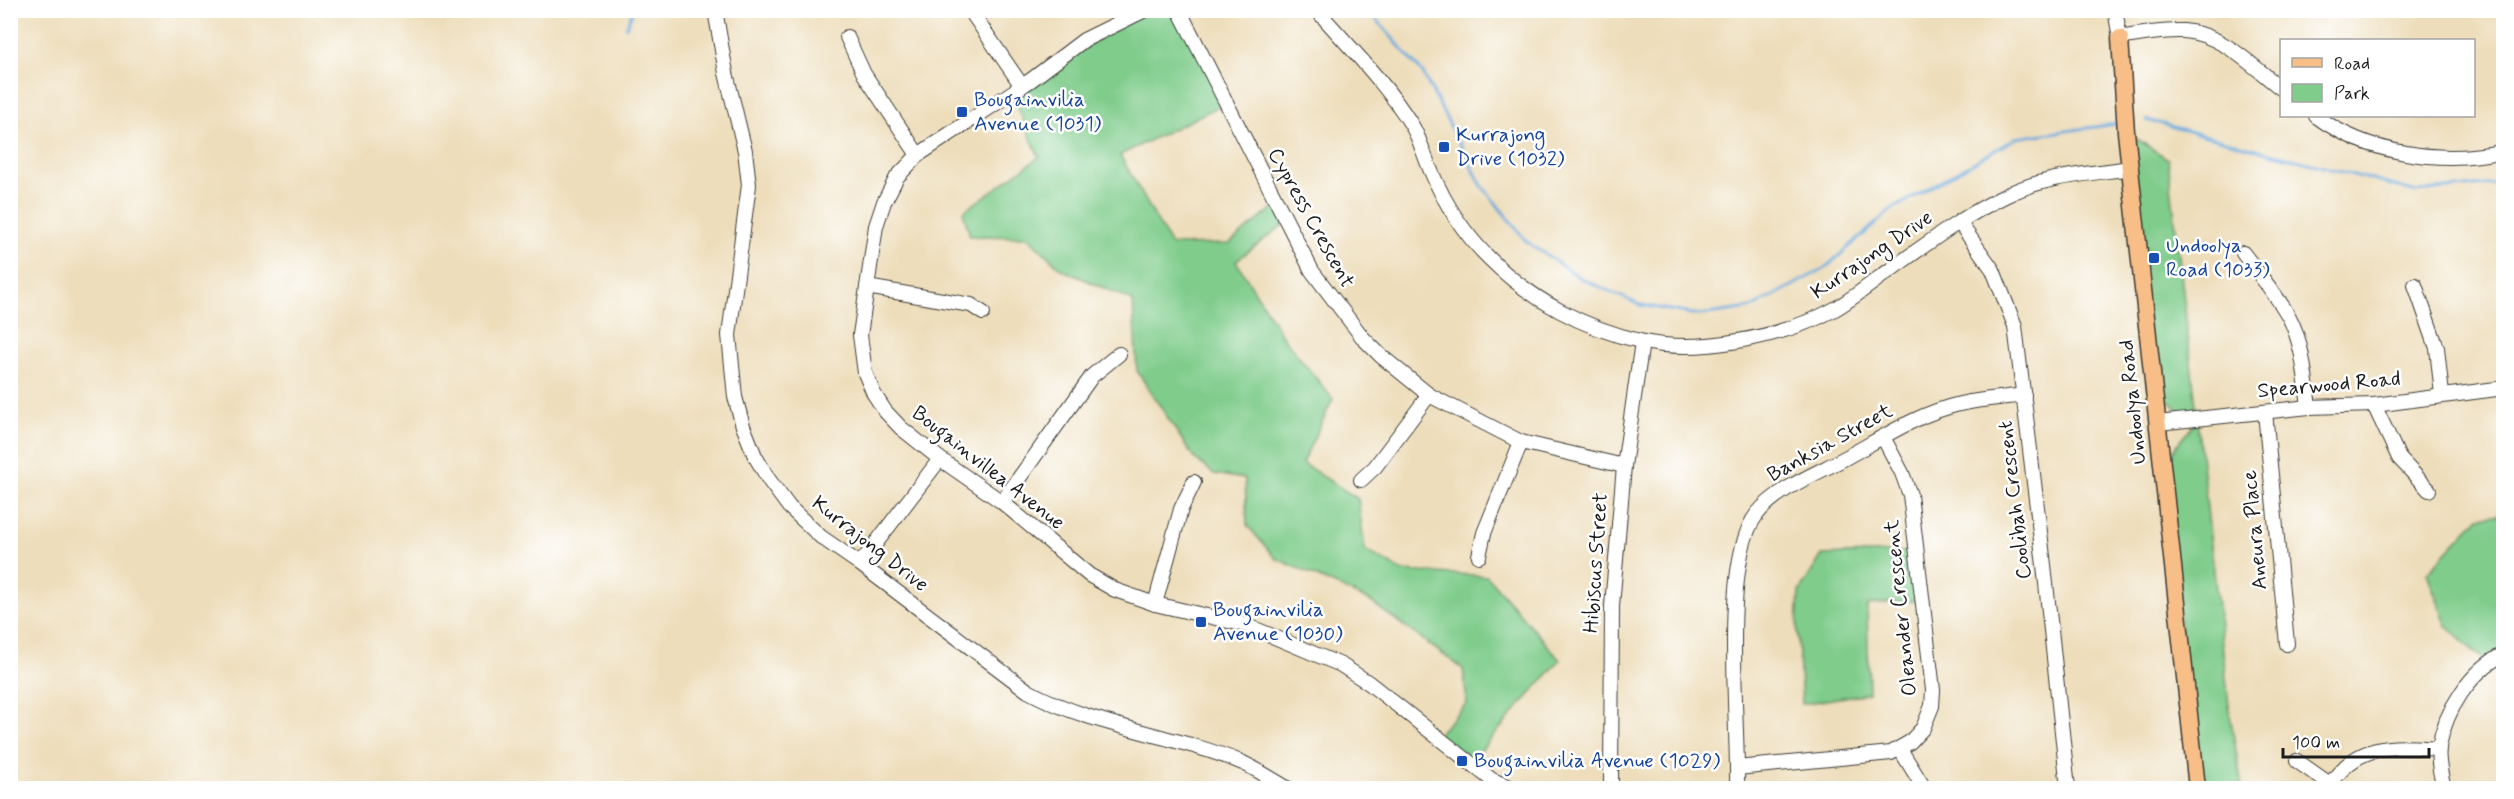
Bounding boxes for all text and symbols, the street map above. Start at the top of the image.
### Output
legend [2280,39,2475,117]
text: Road [2334,52,2370,76]
text: Park [2334,82,2370,106]
place label: Bougainvilia Avenue (1031) [974,86,1102,138]
marker: Bougainvilia Avenue (1031) [955,105,969,119]
place label: Kurrajong Drive (1032) [1456,121,1565,173]
marker: Kurrajong Drive (1032) [1437,140,1451,154]
street label: Cypress Crescent [1261,143,1361,293]
street label: Kurrajong Drive [1806,204,1939,307]
place label: Undoolya Road (1033) [2166,232,2270,284]
marker: Undoolya Road (1033) [2147,251,2161,265]
street label: Undoolya Road [2113,338,2153,466]
street label: Spearwood Road [2256,365,2402,405]
street label: Banksia Street [1762,397,1898,489]
street label: Bougainvillea Avenue [905,399,1070,538]
street label: Coolibah Crescent [1991,419,2039,581]
street label: Aneura Place [2236,469,2274,591]
street label: Kurrajong Drive [805,489,934,599]
street label: Hibiscus Street [1577,492,1615,634]
street label: Oleander Crescent [1878,518,1924,698]
place label: Bougainvilia Avenue (1030) [1213,596,1343,648]
marker: Bougainvilia Avenue (1030) [1194,615,1208,629]
scale bar [2283,721,2428,759]
text: 100 m [2292,731,2340,755]
place label: Bougainvilia Avenue (1029) [1474,747,1721,777]
marker: Bougainvilia Avenue (1029) [1455,754,1469,768]

